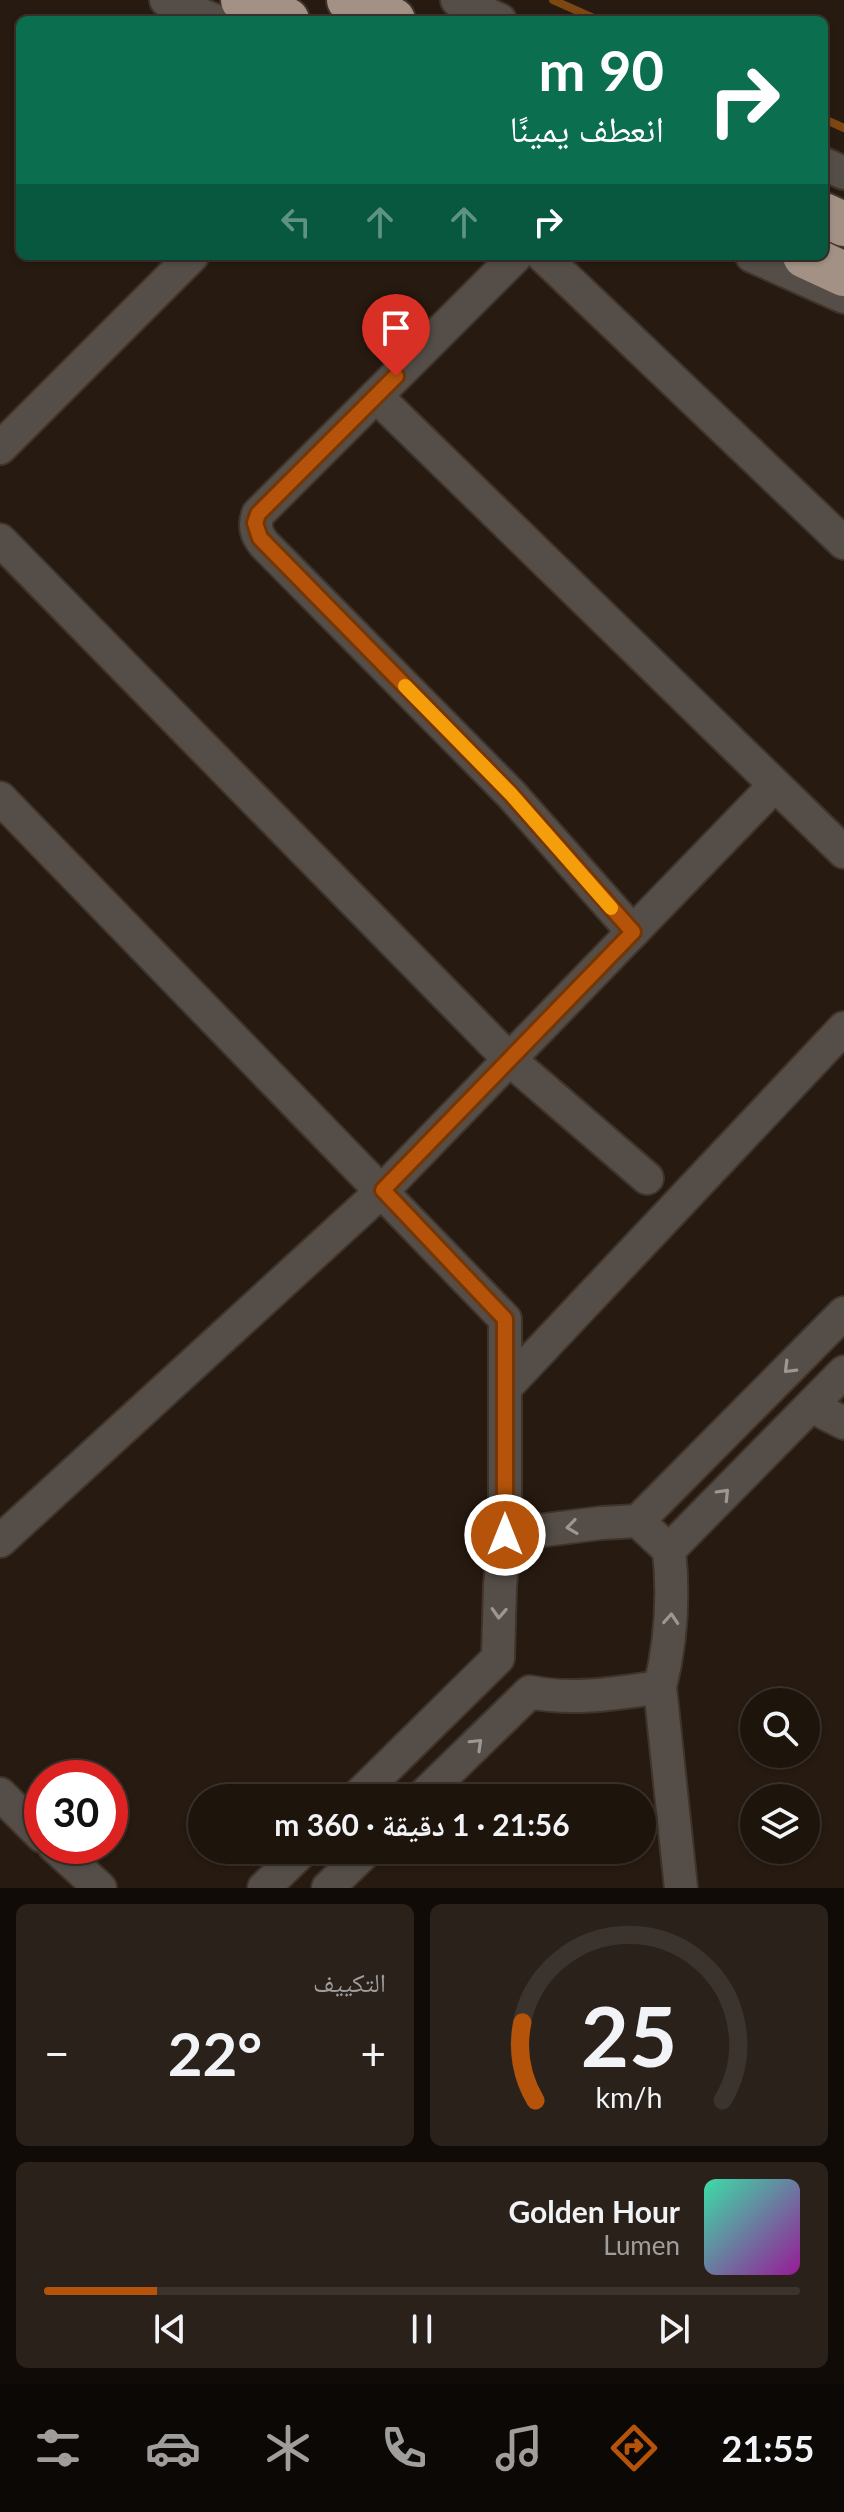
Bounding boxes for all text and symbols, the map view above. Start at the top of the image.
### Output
text: 90 m [539,36,664,103]
icon: right [692,48,796,152]
text: انعطف يمينًا [510,106,664,150]
icon: left [274,200,318,244]
icon: ahead [358,200,402,244]
icon: ahead [442,200,486,244]
icon: right [526,200,570,244]
pin [362,294,430,376]
icon: arrive [374,306,418,350]
one-way arrow [784,1359,798,1373]
one-way arrow [715,1489,729,1503]
position arrow [463,1493,547,1577]
one-way arrow [565,1518,579,1535]
one-way arrow [490,1607,507,1620]
one-way arrow [662,1612,679,1625]
map controls [740,1688,820,1864]
button: search [740,1688,820,1768]
one-way arrow [468,1738,482,1753]
speed limit sign: 30 [24,1760,128,1864]
button: layers [740,1784,820,1864]
text: 21:56 · 1 دقيقة · 360 m [274,1806,570,1842]
text: التكييف [313,1966,386,1998]
text: 25 [581,1985,677,2085]
text: 22° [168,2017,262,2089]
text: − [44,2027,70,2079]
text: + [360,2027,386,2079]
text: km/h [596,2080,662,2114]
text: Golden Hour [508,2193,680,2229]
text: Lumen [603,2229,680,2261]
icon: previous [148,2307,192,2351]
icon: pause [400,2307,444,2351]
icon: next [652,2307,696,2351]
icon: filters [30,2420,86,2476]
icon: car [145,2420,201,2476]
icon: climate [260,2420,316,2476]
icon: phone [376,2420,432,2476]
icon: music [491,2420,547,2476]
icon: directions [606,2420,662,2476]
text: 21:55 [722,2426,814,2470]

